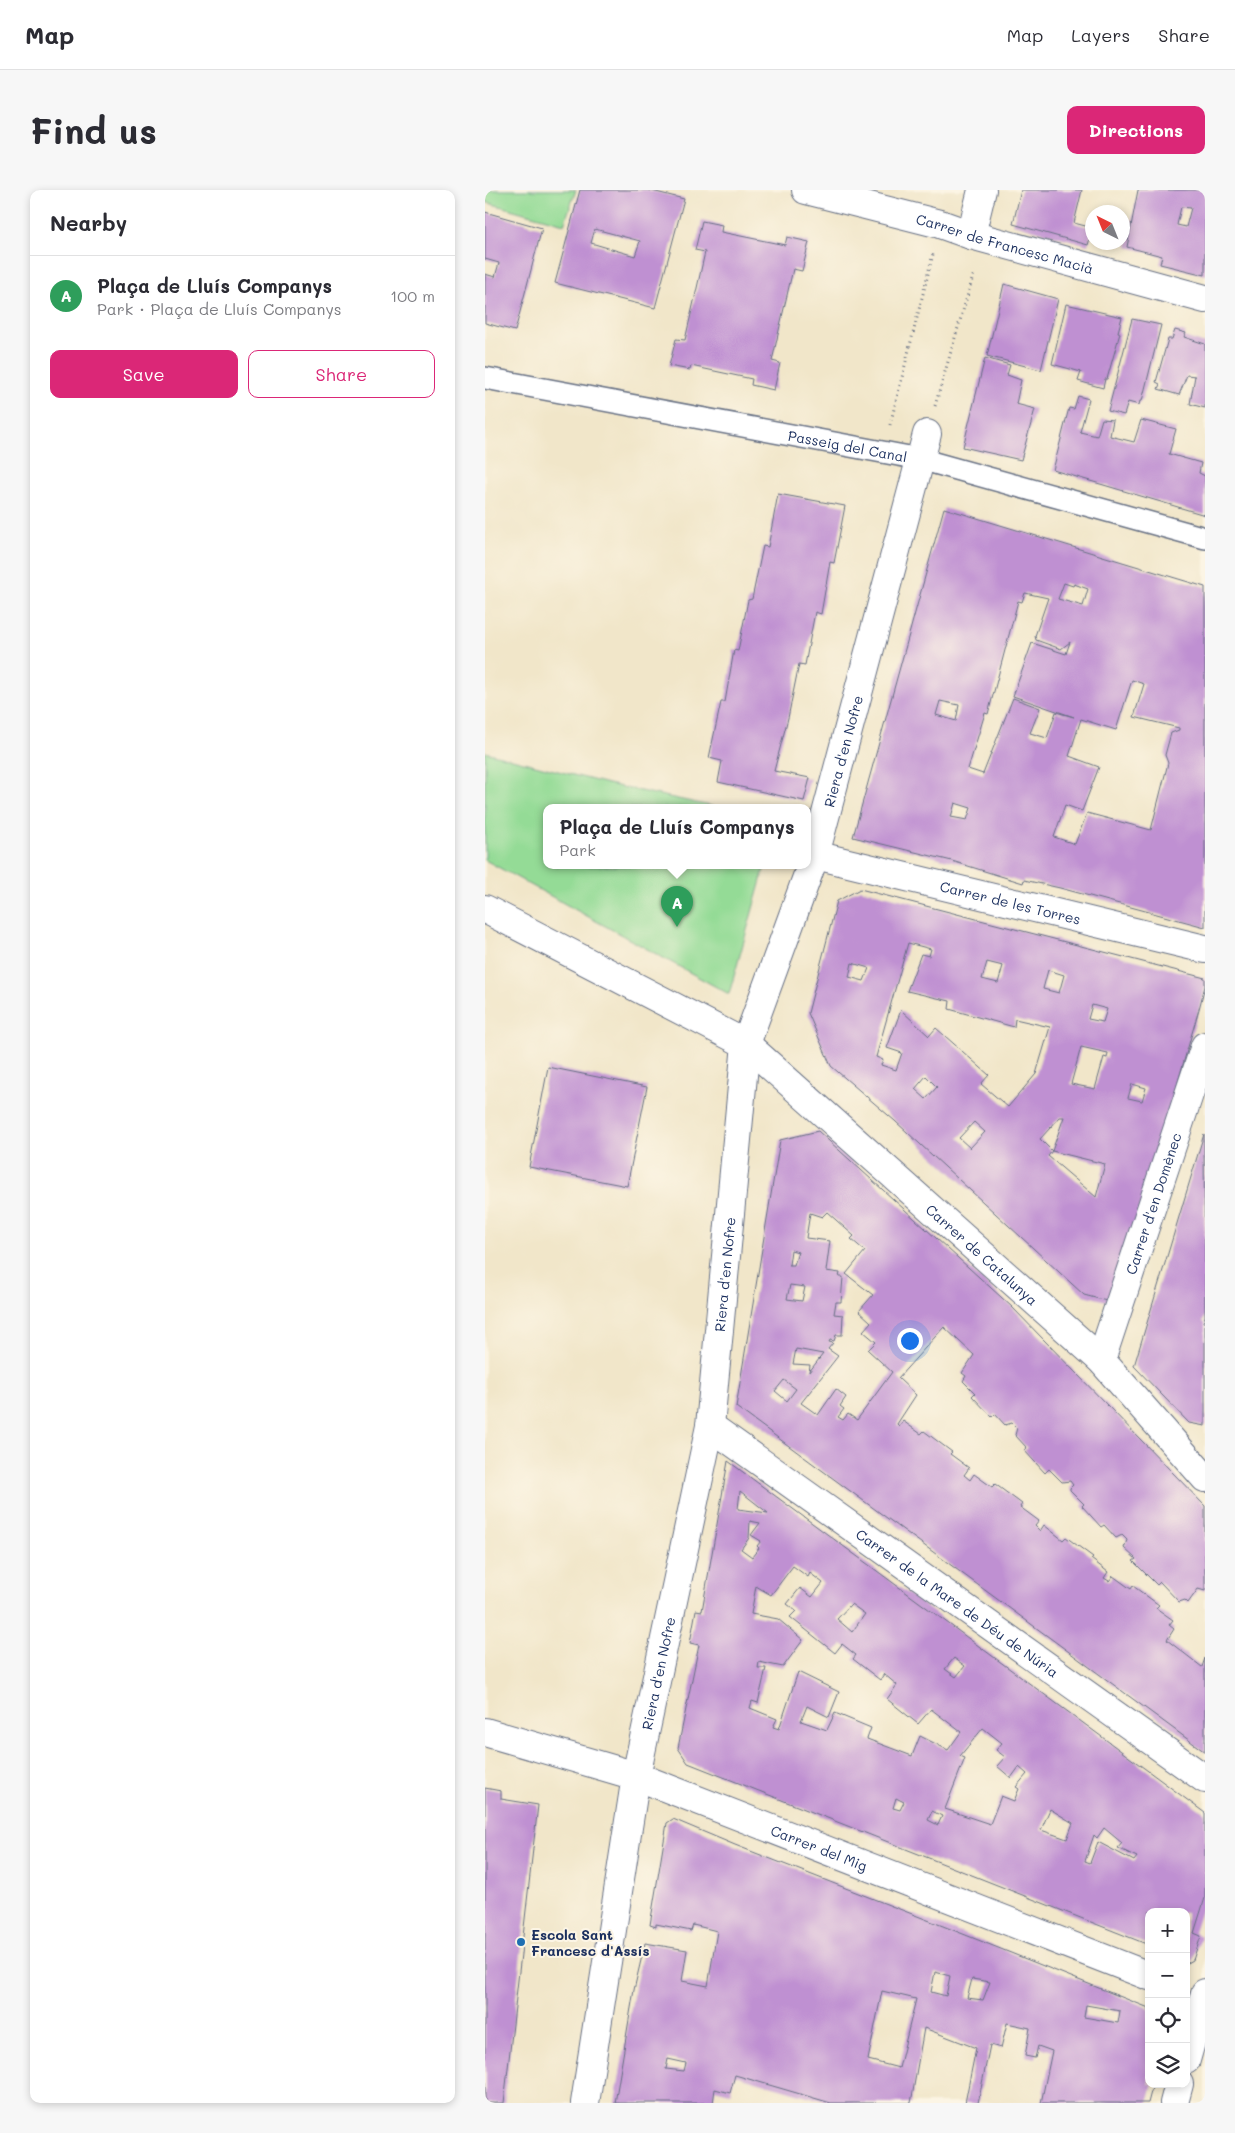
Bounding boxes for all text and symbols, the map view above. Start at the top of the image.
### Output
text: Map [25,19,74,50]
text: Map [1007,23,1043,47]
text: Layers [1071,23,1130,47]
text: Share [1158,23,1210,47]
button: Directions [1067,106,1205,154]
text: Find us [30,107,157,153]
north arrow [1085,205,1130,250]
text: Nearby [50,209,127,236]
street label: Carrer de Francesc Macià [914,209,1096,278]
text: Plaça de Lluís Companys [97,273,332,298]
text: A [60,285,72,306]
text: 100 m [390,285,435,306]
text: Park · Plaça de Lluís Companys [97,298,342,319]
button: Save [50,350,238,398]
button: Share [248,350,435,398]
street label: Passeig del Canal [787,425,909,466]
street label: Riera d'en Nofre [819,693,867,809]
popup [543,804,811,869]
text: Plaça de Lluís Companys [559,814,795,839]
text: Park [559,839,596,860]
street label: Carrer de les Torres [938,876,1083,928]
pin: A [661,886,693,927]
street label: Carrer d'en Domènec [1121,1130,1185,1277]
street label: Carrer de Catalunya [922,1199,1042,1309]
street label: Riera d'en Nofre [709,1216,739,1332]
your location [897,1328,923,1354]
street label: Carrer de la Mare de Déu de Núria [852,1524,1063,1681]
street label: Riera d'en Nofre [637,1615,679,1731]
street label: Carrer del Mig [768,1820,870,1875]
map controls [1145,1908,1190,2088]
button: + [1145,1908,1190,1953]
place label: Escola Sant Francesc d'Assís [531,1925,650,1960]
marker: Escola Sant Francesc d'Assís [515,1936,527,1948]
button: − [1145,1953,1190,1998]
button: locate [1145,1998,1190,2043]
button: layers [1145,2043,1190,2088]

